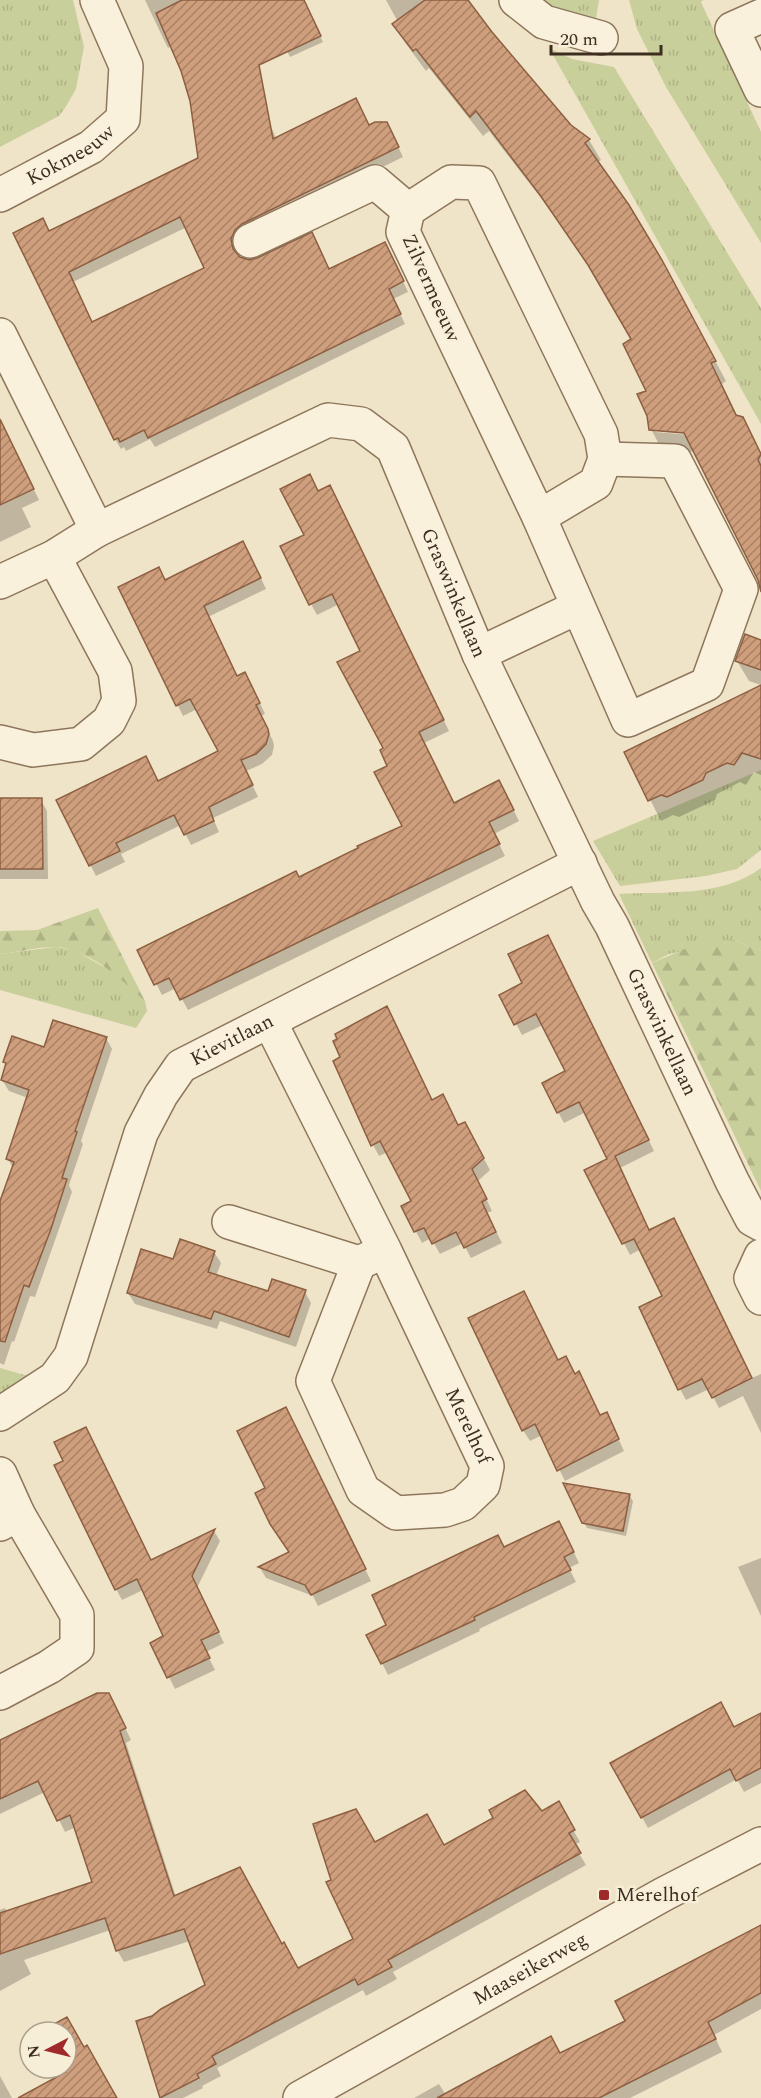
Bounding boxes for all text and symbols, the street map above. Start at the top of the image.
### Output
scale bar [551,18,660,56]
text: 20 m [560,26,598,53]
street label: Kokmeeuw [21,117,122,194]
street label: Zilvermeeuw [394,229,468,348]
street label: Graswinkellaan [413,523,494,663]
street label: Graswinkellaan [619,963,705,1101]
street label: Kievitlaan [185,1006,279,1074]
street label: Merelhof [437,1383,500,1471]
place label: Merelhof [616,1880,700,1910]
marker: Merelhof [597,1888,611,1902]
street label: Maaseikerweg [467,1925,593,2013]
north arrow [18,2020,78,2080]
text: N [21,2044,47,2060]

